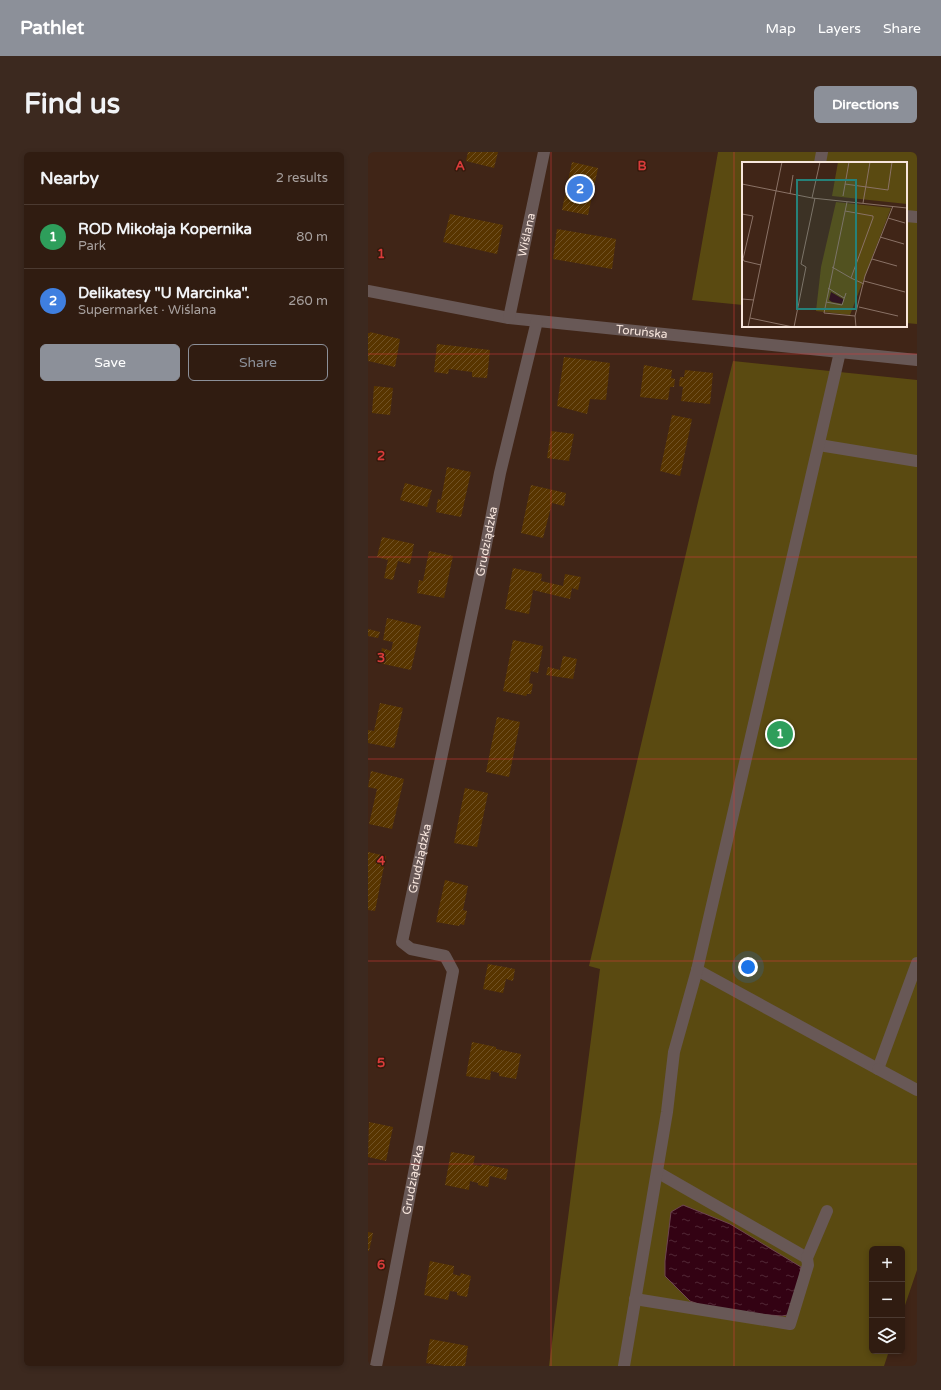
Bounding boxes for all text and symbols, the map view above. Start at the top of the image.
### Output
text: Pathlet [20,17,84,39]
text: Map [766,20,796,37]
text: Layers [818,20,861,37]
text: Share [883,20,921,37]
button: Directions [814,86,917,123]
text: Find us [24,87,120,121]
text: A [455,158,465,174]
text: B [637,158,647,174]
inset map [742,162,907,327]
text: Nearby [40,168,99,189]
text: 2 results [276,170,328,186]
pin: 2 [567,174,593,204]
street label: Wiślana [515,212,538,258]
text: ROD Mikołaja Kopernika [78,220,252,238]
text: 1 [49,229,57,245]
text: 80 m [296,229,328,245]
text: Park [78,238,106,254]
text: 1 [377,246,385,262]
text: Delikatesy "U Marcinka". [78,284,250,302]
text: 2 [49,293,57,309]
text: 260 m [288,293,328,309]
text: Supermarket · Wiślana [78,302,216,318]
street label: Toruńska [615,322,668,341]
button: Save [40,344,180,381]
button: Share [188,344,328,381]
text: 2 [377,448,385,464]
street label: Grudziądzka [473,505,500,578]
text: 3 [377,650,385,666]
pin: 1 [767,719,793,749]
street label: Grudziądzka [406,822,434,895]
text: 4 [377,853,386,869]
your location [738,957,758,977]
text: 5 [377,1055,385,1071]
street label: Grudziądzka [399,1143,426,1216]
map controls [869,1246,905,1354]
button: + [869,1246,905,1282]
text: 6 [377,1257,385,1273]
button: − [869,1282,905,1318]
button: layers [869,1318,905,1354]

